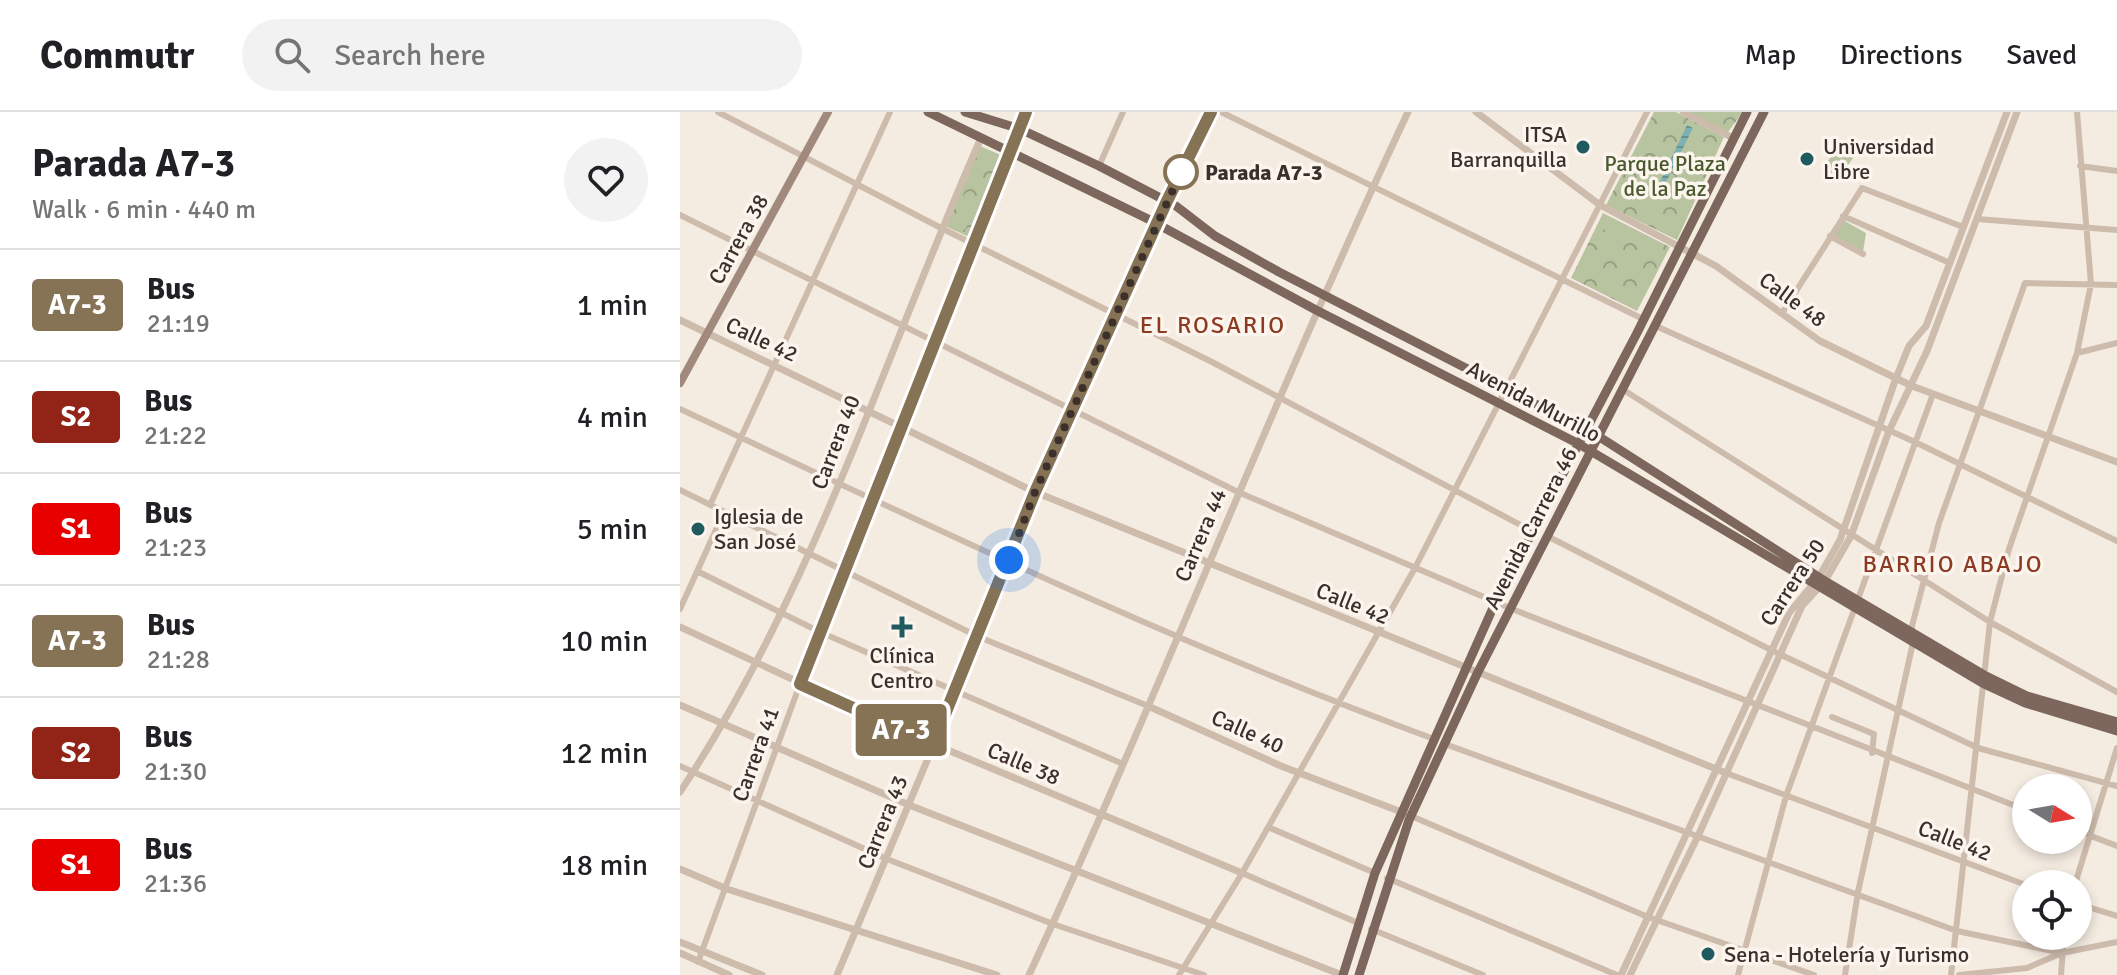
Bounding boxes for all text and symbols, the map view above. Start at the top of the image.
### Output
search box [242,19,802,91]
text: Commutr [40,32,194,79]
icon: search [270,33,314,77]
text: Search here [334,37,486,74]
text: Map [1744,38,1796,72]
text: Directions [1840,38,1962,72]
text: Saved [2006,38,2077,72]
place label: ITSA Barranquilla [1450,121,1568,173]
place label: Universidad Libre [1823,133,1934,185]
button: heart [564,138,648,222]
marker: ITSA Barranquilla [1574,138,1592,156]
text: Parada A7-3 [32,140,235,187]
park label: Parque Plaza de la Paz [1604,150,1726,202]
marker: Universidad Libre [1798,150,1816,168]
marker: Parada A7-3 [1164,155,1198,189]
place label: Parada A7-3 [1205,159,1323,186]
street label: Carrera 38 [703,190,774,289]
text: Walk · 6 min · 440 m [32,194,256,226]
street label: Calle 48 [1754,266,1832,333]
text: Bus [147,271,195,308]
text: 1 min [577,287,648,324]
text: A7-3 [48,288,107,322]
text: 21:19 [147,308,210,340]
district label: EL ROSARIO [1140,310,1286,340]
street label: Calle 42 [721,311,802,368]
street label: Avenida Murillo [1462,355,1605,448]
text: Bus [144,383,192,420]
street label: Carrera 40 [805,391,866,493]
text: 4 min [577,399,648,436]
text: S2 [61,400,91,434]
text: 21:22 [144,420,207,452]
street label: Avenida Carrera 46 [1478,443,1583,614]
street label: Carrera 44 [1169,484,1232,586]
text: Bus [144,495,192,532]
place label: Iglesia de San José [714,503,804,555]
text: 5 min [577,511,648,548]
text: S1 [61,512,91,546]
marker: Iglesia de San José [689,520,707,538]
text: 21:23 [144,532,207,564]
street label: Carrera 50 [1754,534,1831,631]
your location [989,540,1029,580]
district label: BARRIO ABAJO [1863,549,2043,579]
street label: Calle 42 [1312,577,1393,630]
text: Bus [147,607,195,644]
marker: Clínica Centro [891,616,913,638]
text: 10 min [561,623,648,660]
text: A7-3 [48,624,107,658]
place label: Clínica Centro [869,642,935,694]
text: 21:28 [147,644,210,676]
street label: Carrera 41 [726,703,785,805]
line badge: A7-3 [845,704,957,756]
street label: Calle 40 [1207,704,1288,759]
text: A7-3 [872,713,930,747]
text: Bus [144,719,192,756]
text: 12 min [561,735,648,772]
text: S2 [61,736,91,770]
street label: Calle 38 [983,736,1064,791]
text: 21:30 [144,756,207,788]
street label: Carrera 43 [851,771,913,873]
north arrow [2012,774,2092,854]
map controls [2012,774,2092,950]
street label: Calle 42 [1914,814,1995,867]
text: Bus [144,831,192,868]
text: 18 min [561,847,648,884]
text: S1 [61,848,91,882]
text: 21:36 [144,868,207,900]
button: locate [2012,870,2092,950]
place label: Sena - Hotelería y Turismo [1724,941,1969,968]
marker: Sena - Hotelería y Turismo [1699,945,1717,963]

